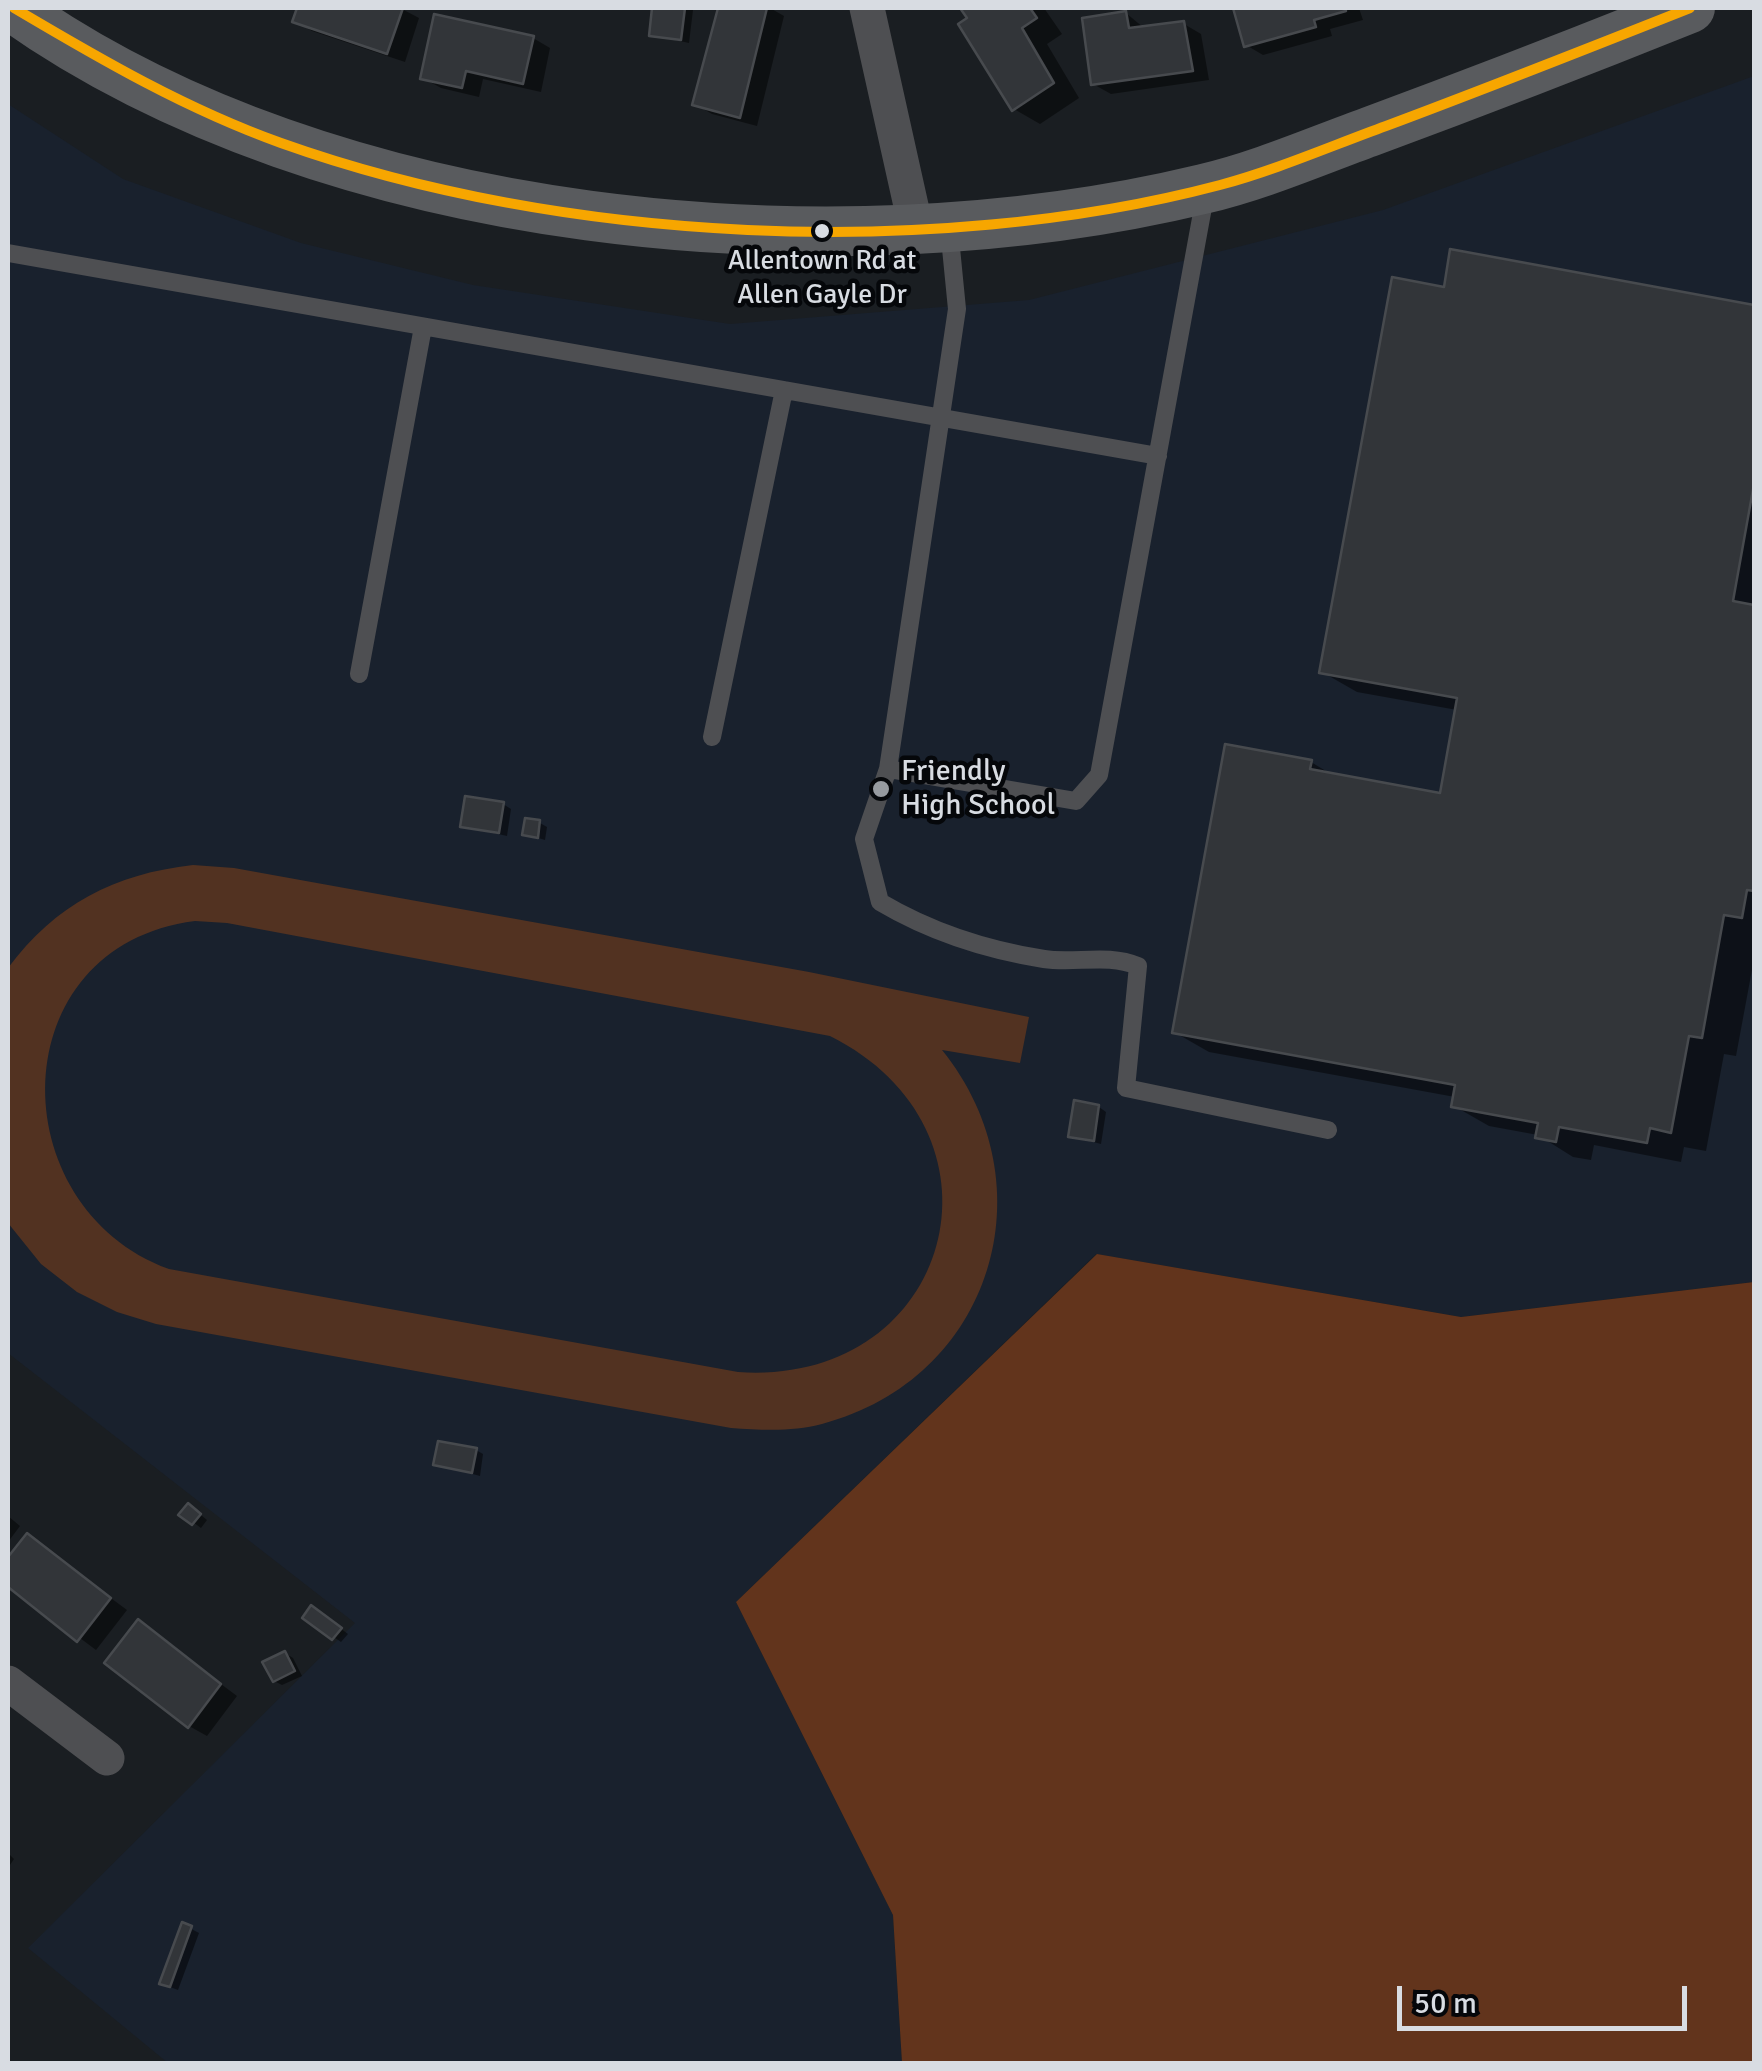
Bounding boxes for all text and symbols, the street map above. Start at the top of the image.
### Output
marker: Allentown Rd at Allen Gayle Dr [812,221,832,241]
place label: Allentown Rd at Allen Gayle Dr [728,245,916,311]
place label: Friendly High School [901,754,1055,824]
marker: Friendly High School [870,778,892,800]
scale bar [1402,1966,1692,2028]
text: 50 m [1414,1985,1477,2022]

